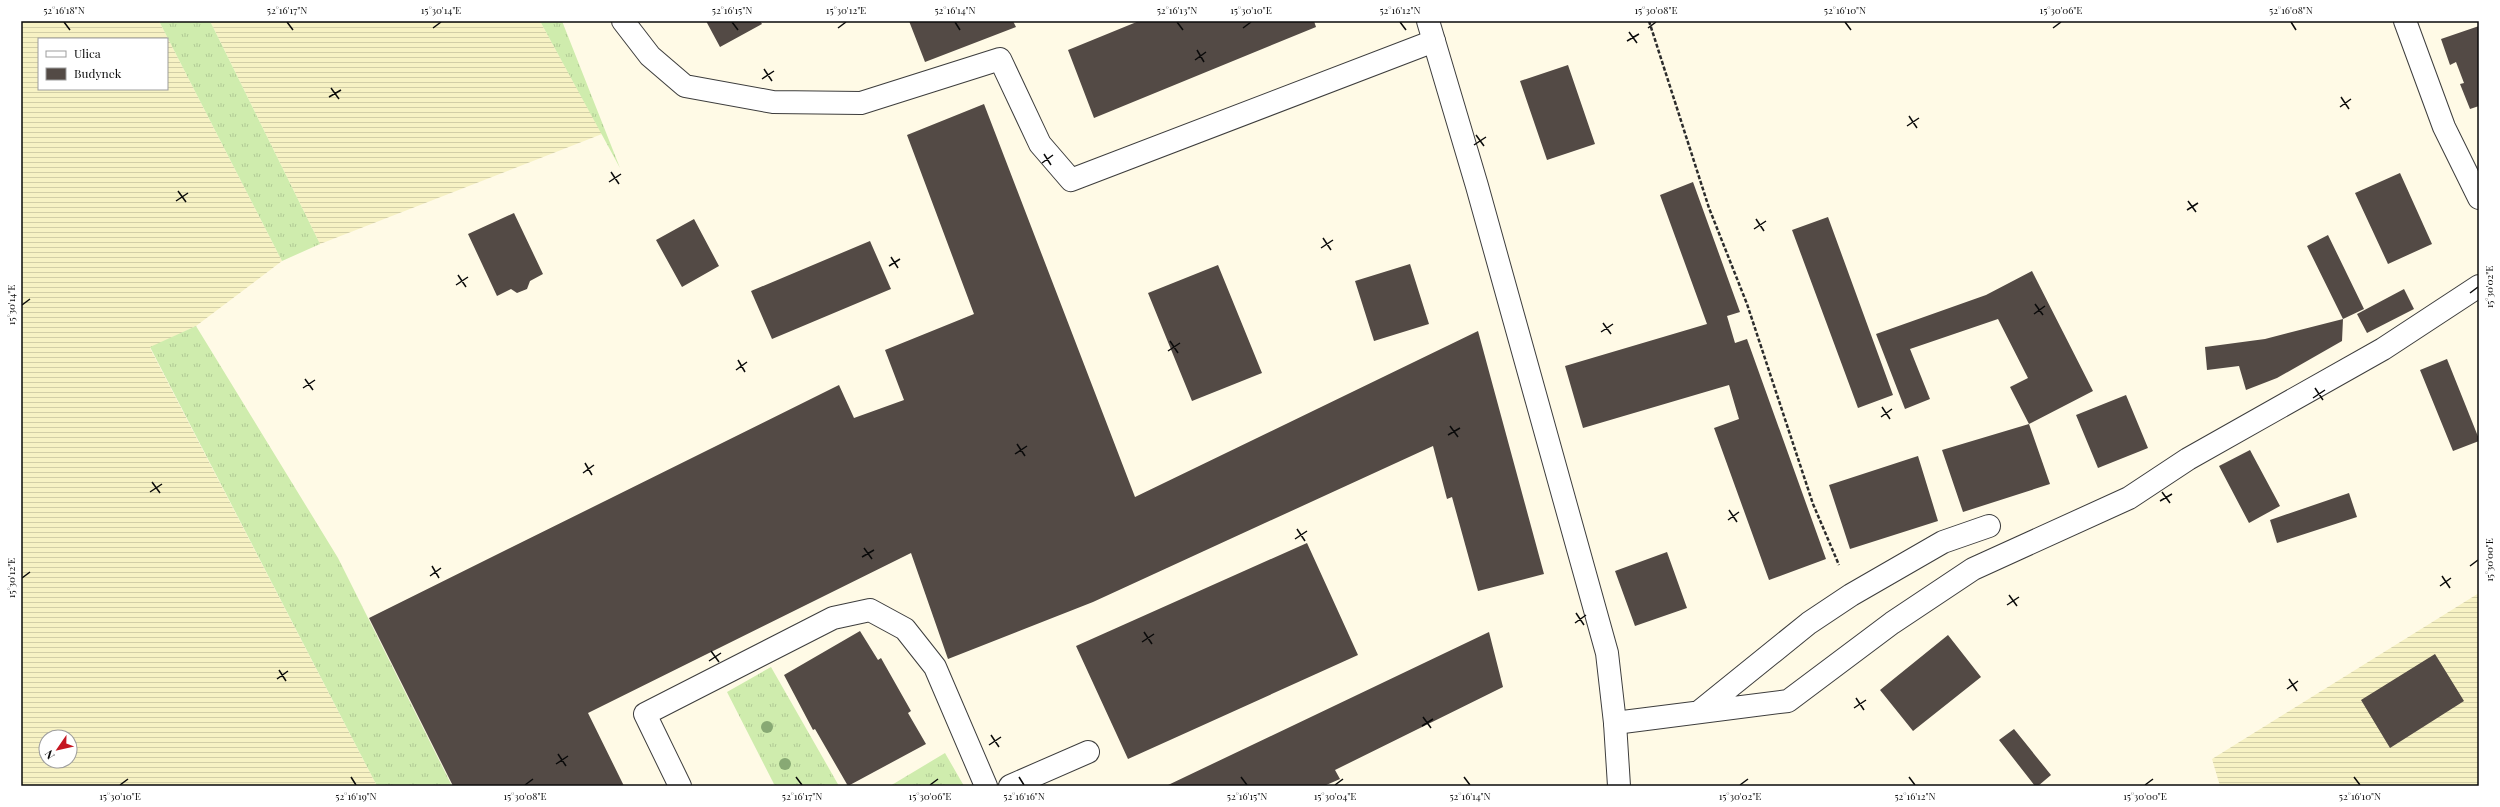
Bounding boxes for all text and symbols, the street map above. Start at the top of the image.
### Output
text: 52°16'18"N [43,3,85,17]
text: 52°16'17"N [267,3,307,17]
text: 15°30'14"E [421,3,461,17]
text: 52°16'15"N [712,3,752,17]
text: 15°30'12"E [826,3,866,17]
text: 52°16'14"N [934,3,976,17]
text: 52°16'13"N [1157,3,1197,17]
text: 15°30'10"E [1230,3,1272,17]
text: 52°16'12"N [1379,3,1421,17]
text: 15°30'08"E [1634,3,1678,17]
text: 52°16'10"N [1824,3,1866,17]
text: 15°30'06"E [2040,3,2082,17]
text: 52°16'08"N [2269,3,2313,17]
legend [38,38,168,90]
text: Ulica [74,45,101,61]
text: Budynek [74,65,122,81]
text: 15°30'02"E [2482,266,2496,308]
text: 15°30'14"E [4,285,18,325]
text: 15°30'00"E [2482,538,2496,582]
text: 15°30'12"E [4,558,18,598]
north arrow [38,729,78,769]
text: N [41,747,58,762]
text: 15°30'10"E [99,789,141,803]
text: 52°16'19"N [335,789,377,803]
text: 15°30'08"E [503,789,547,803]
text: 52°16'17"N [782,789,822,803]
text: 15°30'06"E [909,789,951,803]
text: 52°16'16"N [1003,789,1045,803]
text: 52°16'15"N [1227,789,1267,803]
text: 15°30'04"E [1314,789,1356,803]
text: 52°16'14"N [1449,789,1491,803]
text: 15°30'02"E [1719,789,1761,803]
text: 52°16'12"N [1894,789,1936,803]
text: 15°30'00"E [2123,789,2167,803]
text: 52°16'10"N [2339,789,2381,803]

